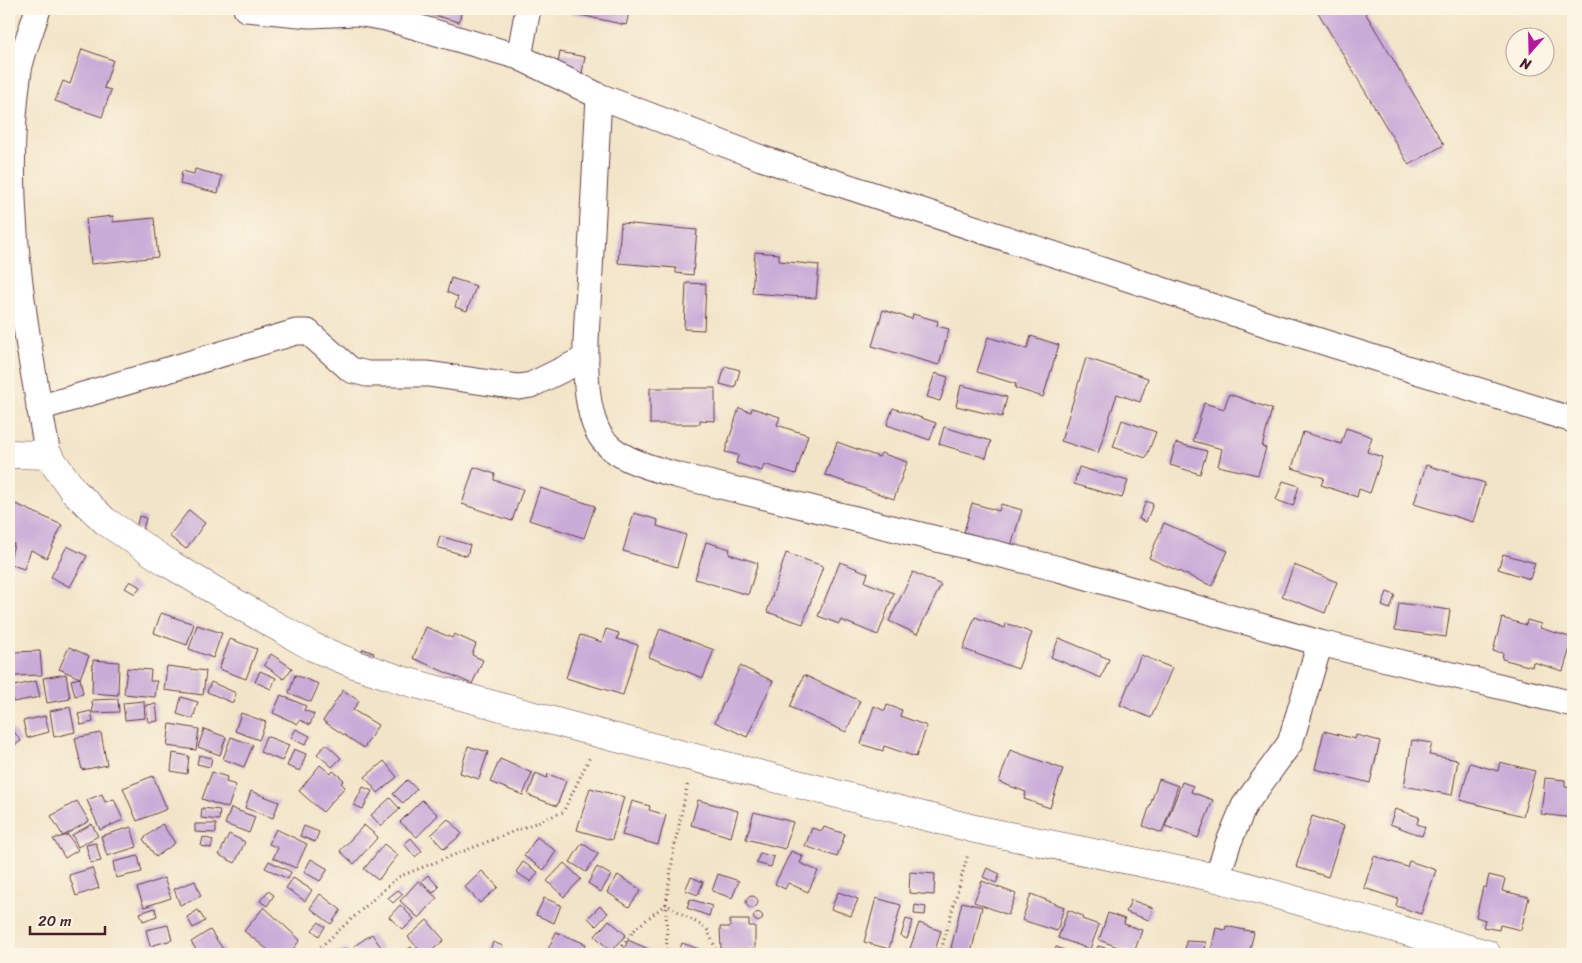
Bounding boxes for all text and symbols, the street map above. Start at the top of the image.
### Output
north arrow [1504,28,1554,78]
text: N [1517,50,1535,77]
scale bar [30,903,105,935]
text: 20 m [38,908,72,934]

